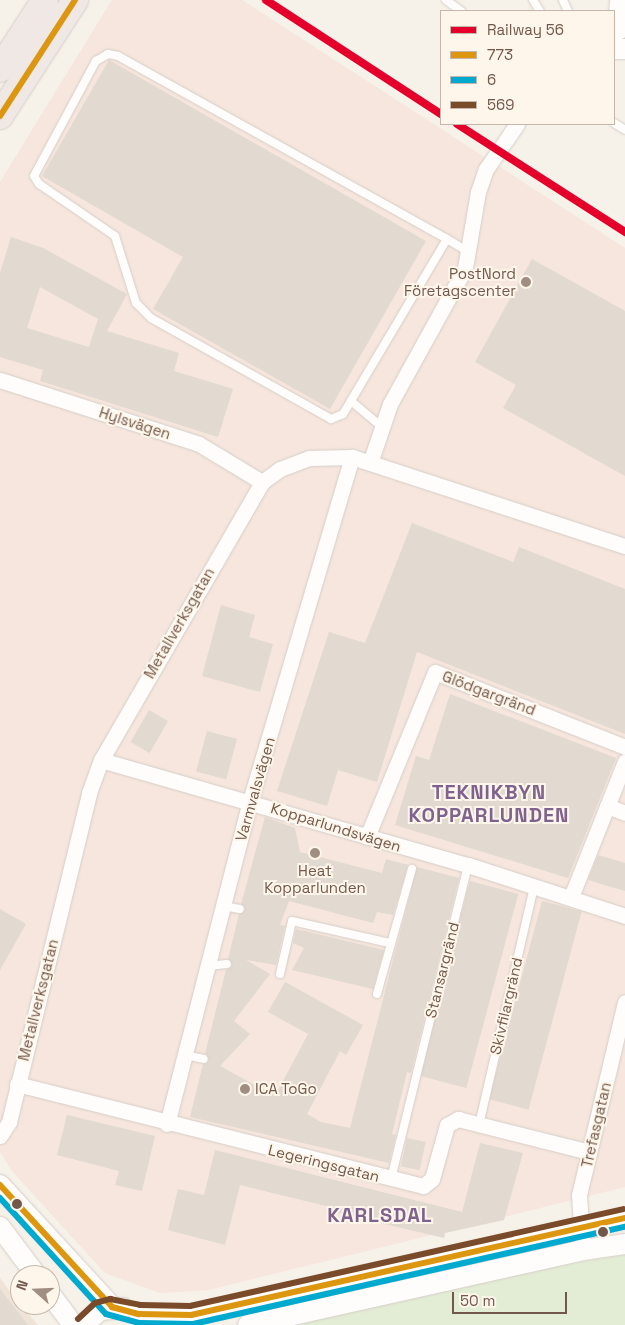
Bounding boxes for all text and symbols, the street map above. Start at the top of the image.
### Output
legend [440,10,615,125]
text: Railway 56 [487,20,564,39]
text: 773 [487,45,513,64]
text: 6 [487,70,496,89]
text: 569 [487,95,514,114]
place label: PostNord Företagscenter [404,264,516,299]
marker: PostNord Företagscenter [520,276,532,288]
street label: Hylsvägen [97,403,173,443]
street label: Metallverksgatan [140,564,218,682]
street label: Glödgargränd [440,667,538,719]
street label: Varmvalsvägen [232,735,278,843]
district label: TEKNIKBYN KOPPARLUNDEN [407,781,571,828]
street label: Kopparlundsvägen [269,799,403,855]
marker: Heat Kopparlunden [309,847,321,859]
place label: Heat Kopparlunden [264,861,366,896]
street label: Stansargränd [421,920,463,1020]
street label: Metallverksgatan [14,937,62,1063]
street label: Skivfilargränd [486,956,526,1056]
place label: ICA ToGo [255,1080,317,1098]
street label: Trefasgatan [577,1081,615,1169]
marker: ICA ToGo [239,1083,251,1095]
street label: Legeringsgatan [266,1140,382,1186]
unlabelled marker [12,1199,22,1209]
district label: KARLSDAL [326,1203,434,1227]
unlabelled marker [598,1227,608,1237]
north arrow [10,1265,60,1315]
text: N [12,1278,32,1293]
scale bar [455,1282,570,1314]
text: 50 m [460,1291,495,1310]

